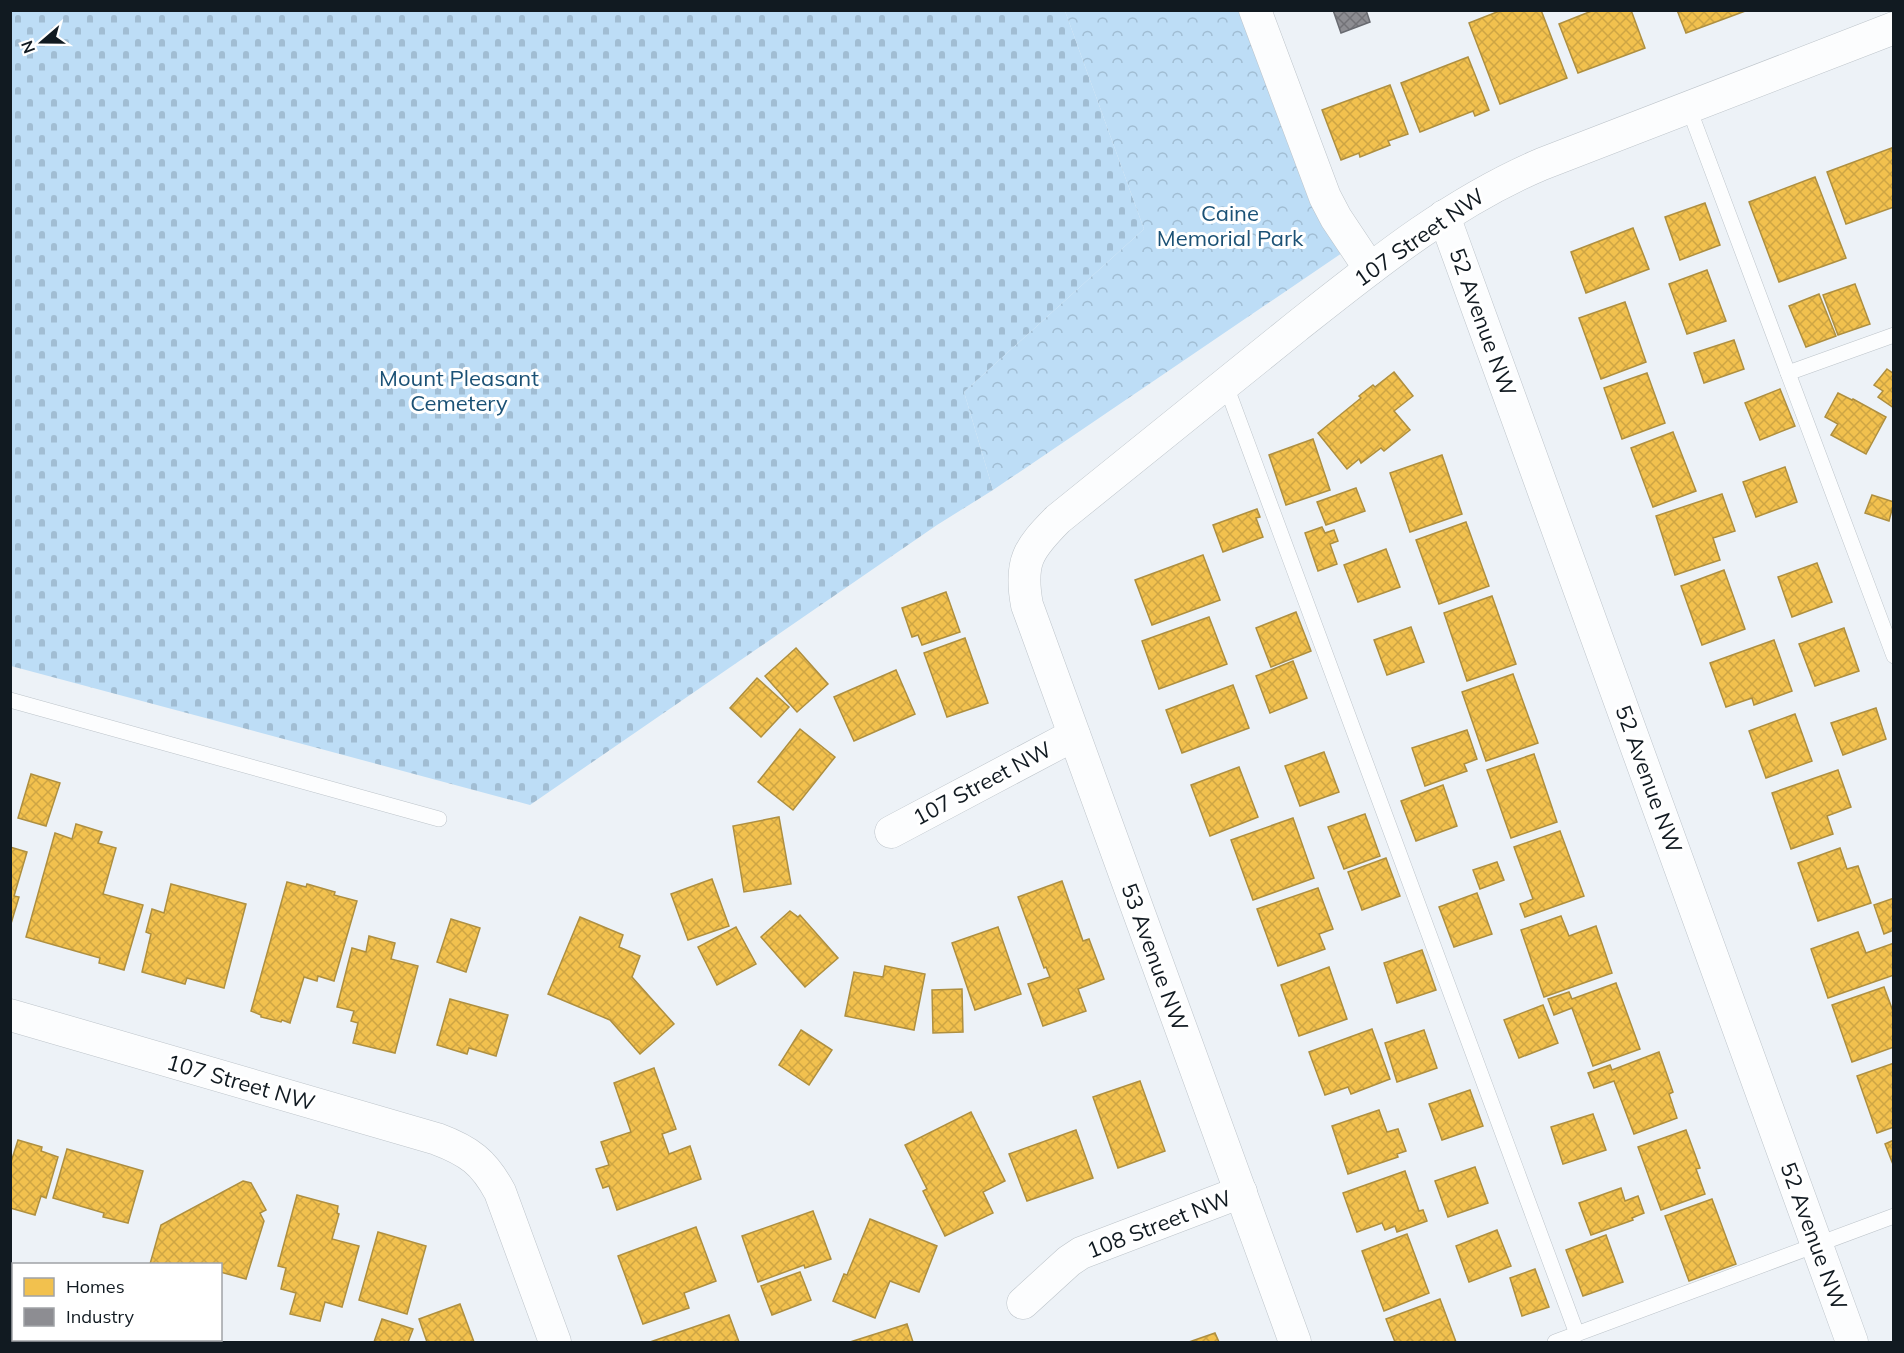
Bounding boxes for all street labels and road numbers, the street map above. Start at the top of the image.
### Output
street label: 107 Street NW [1348,182,1490,292]
street label: 52 Avenue NW [1443,244,1523,400]
street label: 52 Avenue NW [1609,701,1689,857]
street label: 107 Street NW [908,735,1056,831]
street label: 53 Avenue NW [1115,879,1195,1035]
street label: 107 Street NW [164,1047,318,1117]
street label: 52 Avenue NW [1774,1158,1854,1314]
street label: 108 Street NW [1083,1184,1235,1264]

